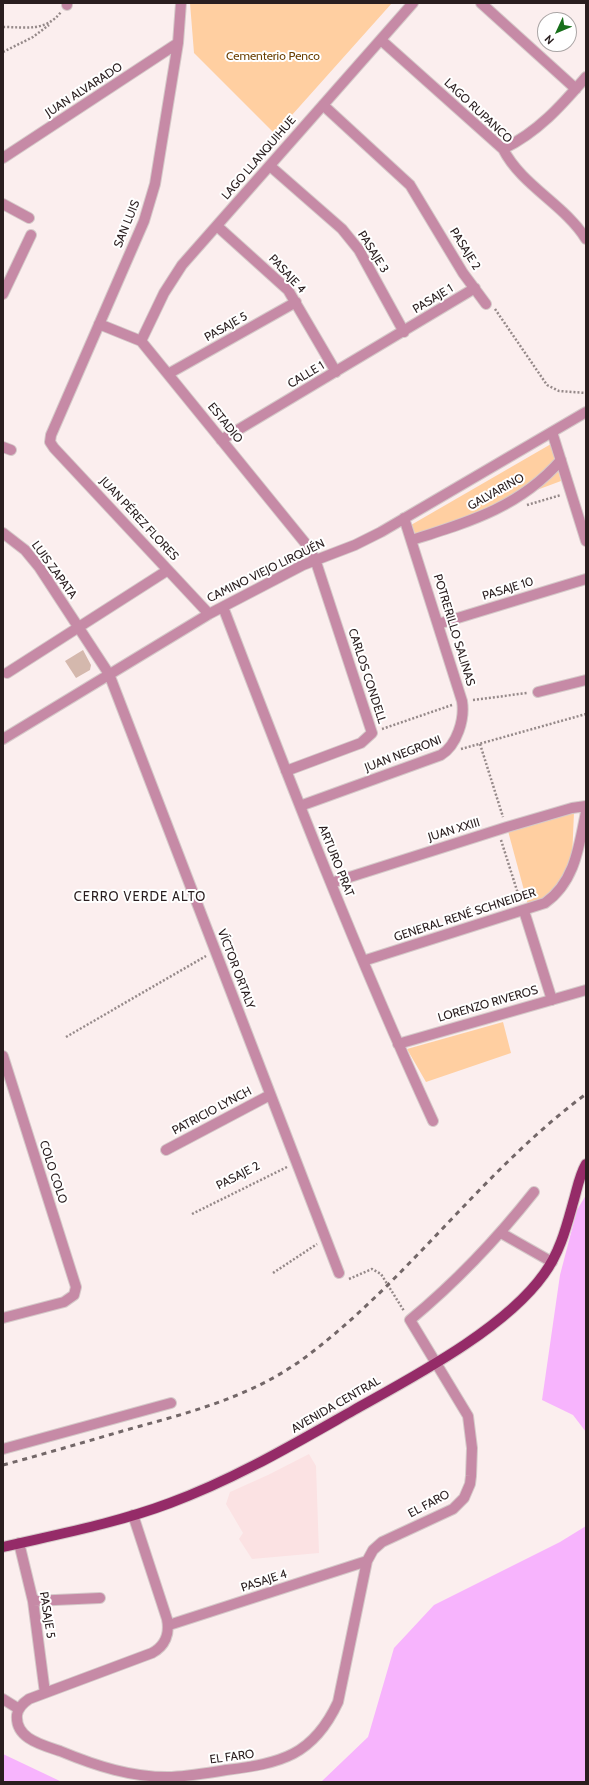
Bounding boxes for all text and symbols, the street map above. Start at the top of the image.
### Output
north arrow [537,12,577,52]
text: N [541,32,557,47]
park label: Cementerio Penco [226,49,320,63]
street label: JUAN ALVARADO [43,60,125,120]
street label: LAGO RUPANCO [441,76,515,146]
street label: LAGO LLANQUIHUE [219,113,299,203]
street label: SAN LUIS [111,198,143,250]
street label: PASAJE 2 [446,225,484,273]
street label: PASAJE 3 [354,228,392,276]
street label: PASAJE 4 [266,252,308,296]
street label: PASAJE 1 [410,281,456,317]
street label: PASAJE 5 [202,309,250,345]
street label: CALLE 1 [285,359,327,391]
street label: ESTADIO [204,400,246,446]
street label: GALVARINO [465,471,527,513]
street label: JUAN PÉREZ FLORES [97,474,181,564]
street label: CAMINO VIEJO LIRQUÉN [205,536,327,606]
street label: LUIS ZAPATA [28,538,80,602]
street label: POTRERILLO SALINAS [430,572,478,688]
street label: PASAJE 10 [481,574,535,604]
street label: CARLOS CONDELL [345,627,389,725]
street label: JUAN NEGRONI [363,733,443,775]
street label: JUAN XXIII [426,815,482,845]
street label: ARTURO PRAT [315,823,357,899]
street label: GENERAL RENÉ SCHNEIDER [392,885,538,945]
district label: CERRO VERDE ALTO [74,889,206,905]
street label: VÍCTOR ORTALY [214,927,258,1011]
street label: LORENZO RIVEROS [436,983,540,1025]
street label: PATRICIO LYNCH [170,1084,254,1138]
street label: COLO COLO [36,1139,70,1205]
street label: PASAJE 2 [214,1159,262,1193]
street label: AVENIDA CENTRAL [289,1374,383,1436]
street label: EL FARO [406,1487,452,1521]
street label: PASAJE 4 [239,1567,289,1595]
street label: PASAJE 5 [36,1591,58,1639]
street label: EL FARO [209,1747,255,1767]

